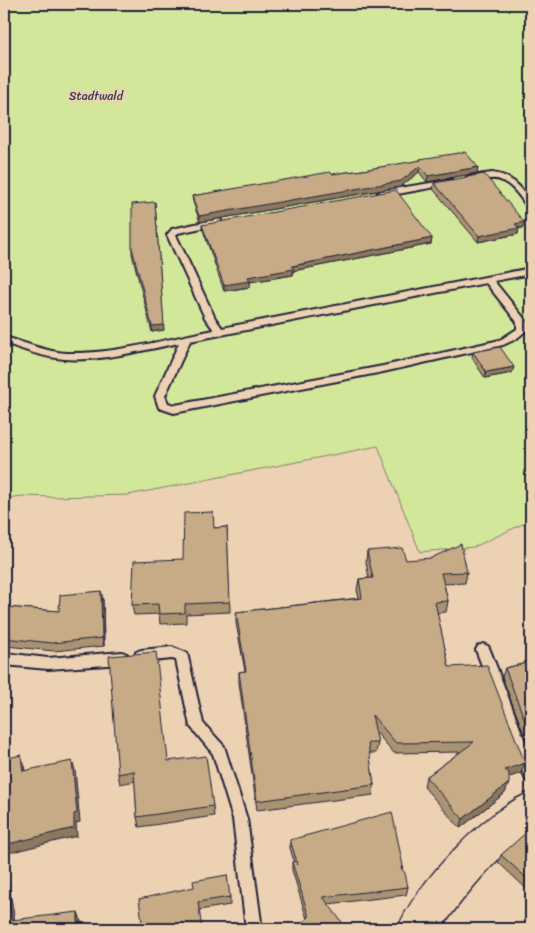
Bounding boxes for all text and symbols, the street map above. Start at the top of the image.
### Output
park label: Stadtwald [69,85,124,107]

